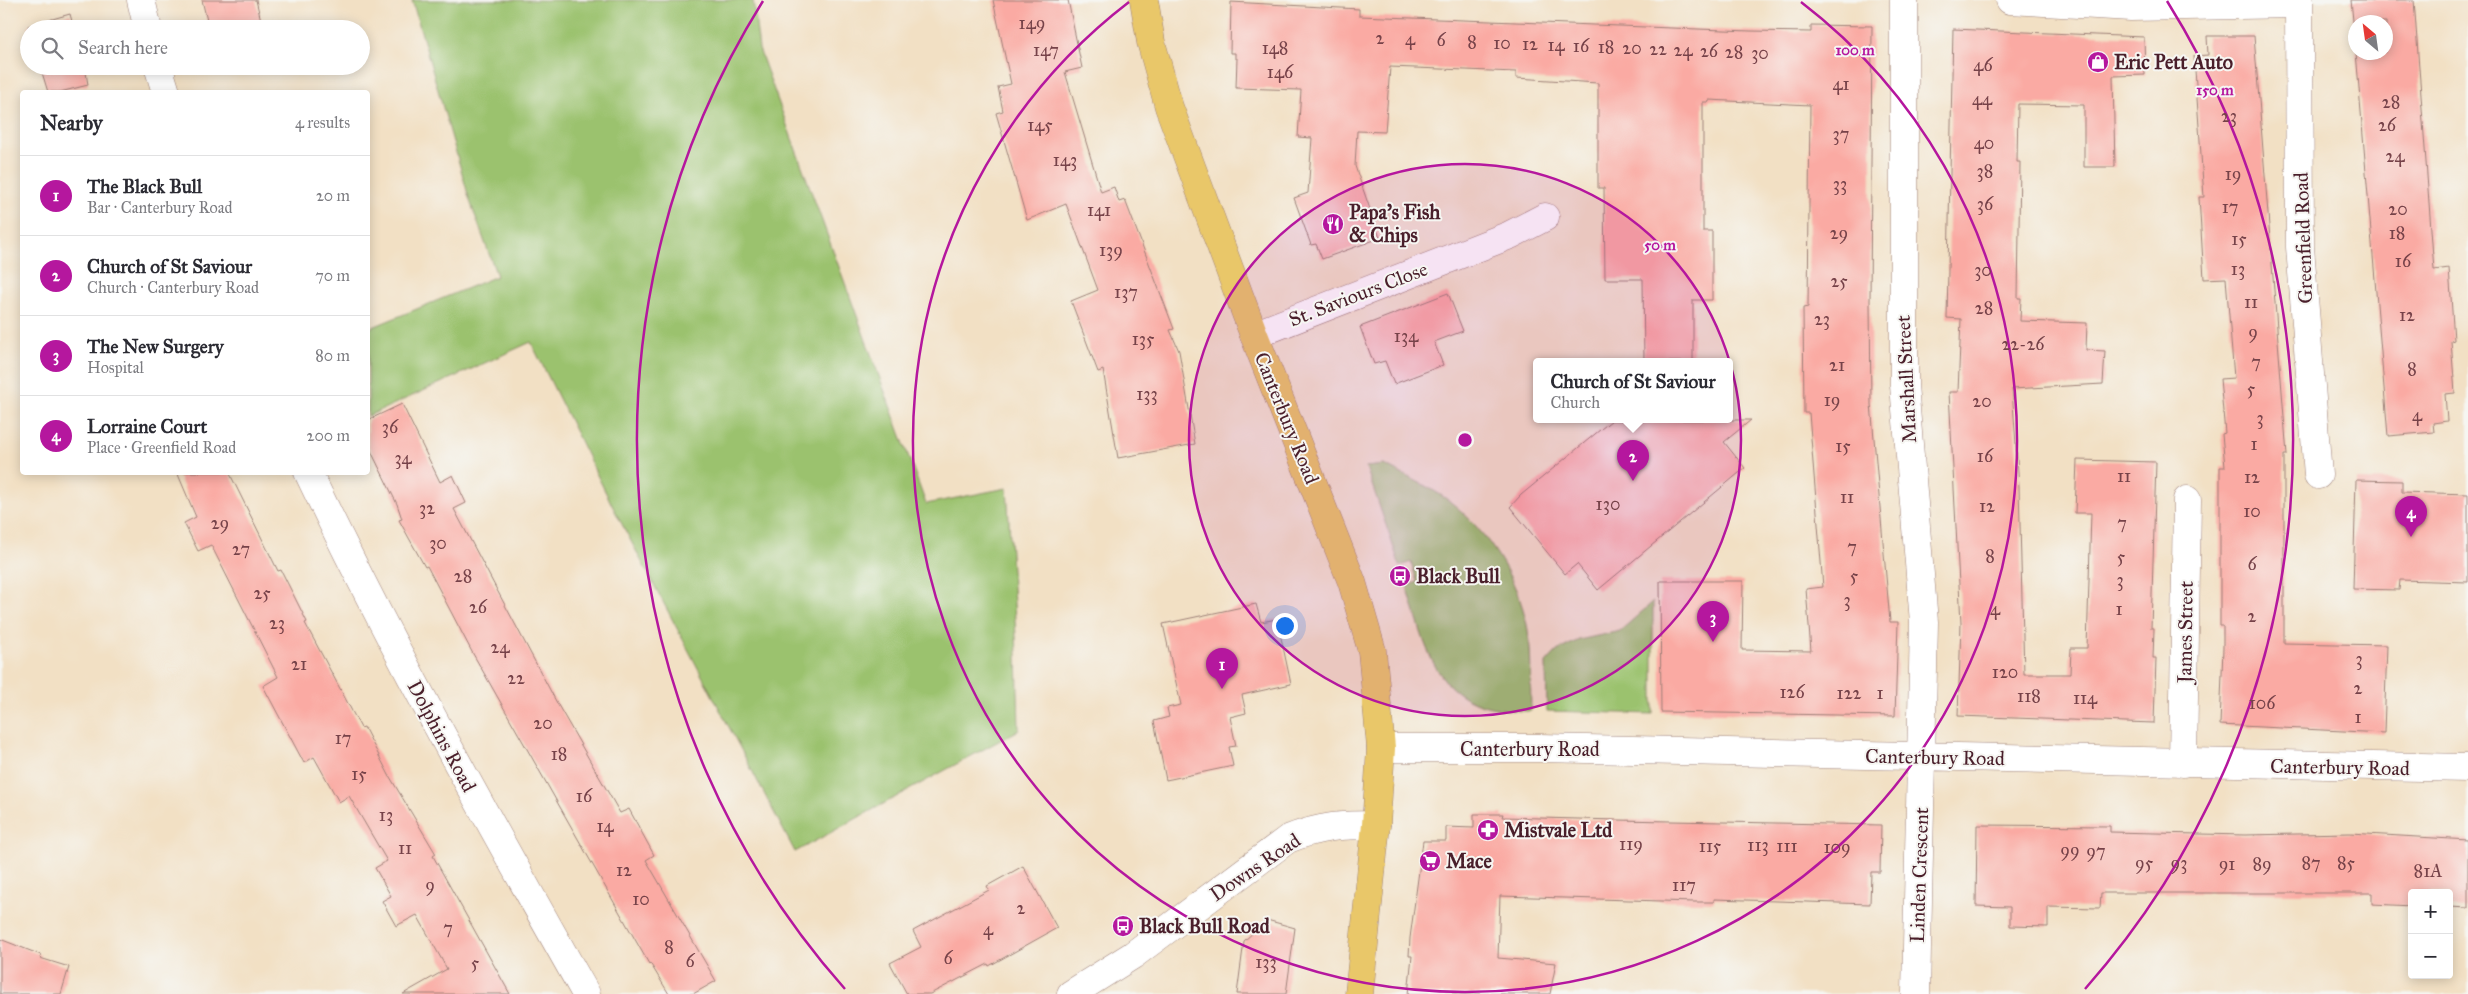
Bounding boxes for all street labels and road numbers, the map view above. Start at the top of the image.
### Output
street label: Greenfield Road [2289,172,2317,304]
street label: St. Saviours Close [1285,257,1431,331]
street label: Marshall Street [1891,314,1921,444]
street label: Canterbury Road [1250,349,1324,487]
street label: James Street [2172,581,2199,685]
street label: Dolphins Road [403,676,481,796]
street label: Canterbury Road [1460,737,1600,761]
street label: Canterbury Road [1865,744,2005,770]
street label: Canterbury Road [2270,754,2410,780]
street label: Linden Crescent [1905,807,1933,943]
street label: Downs Road [1205,828,1305,906]

